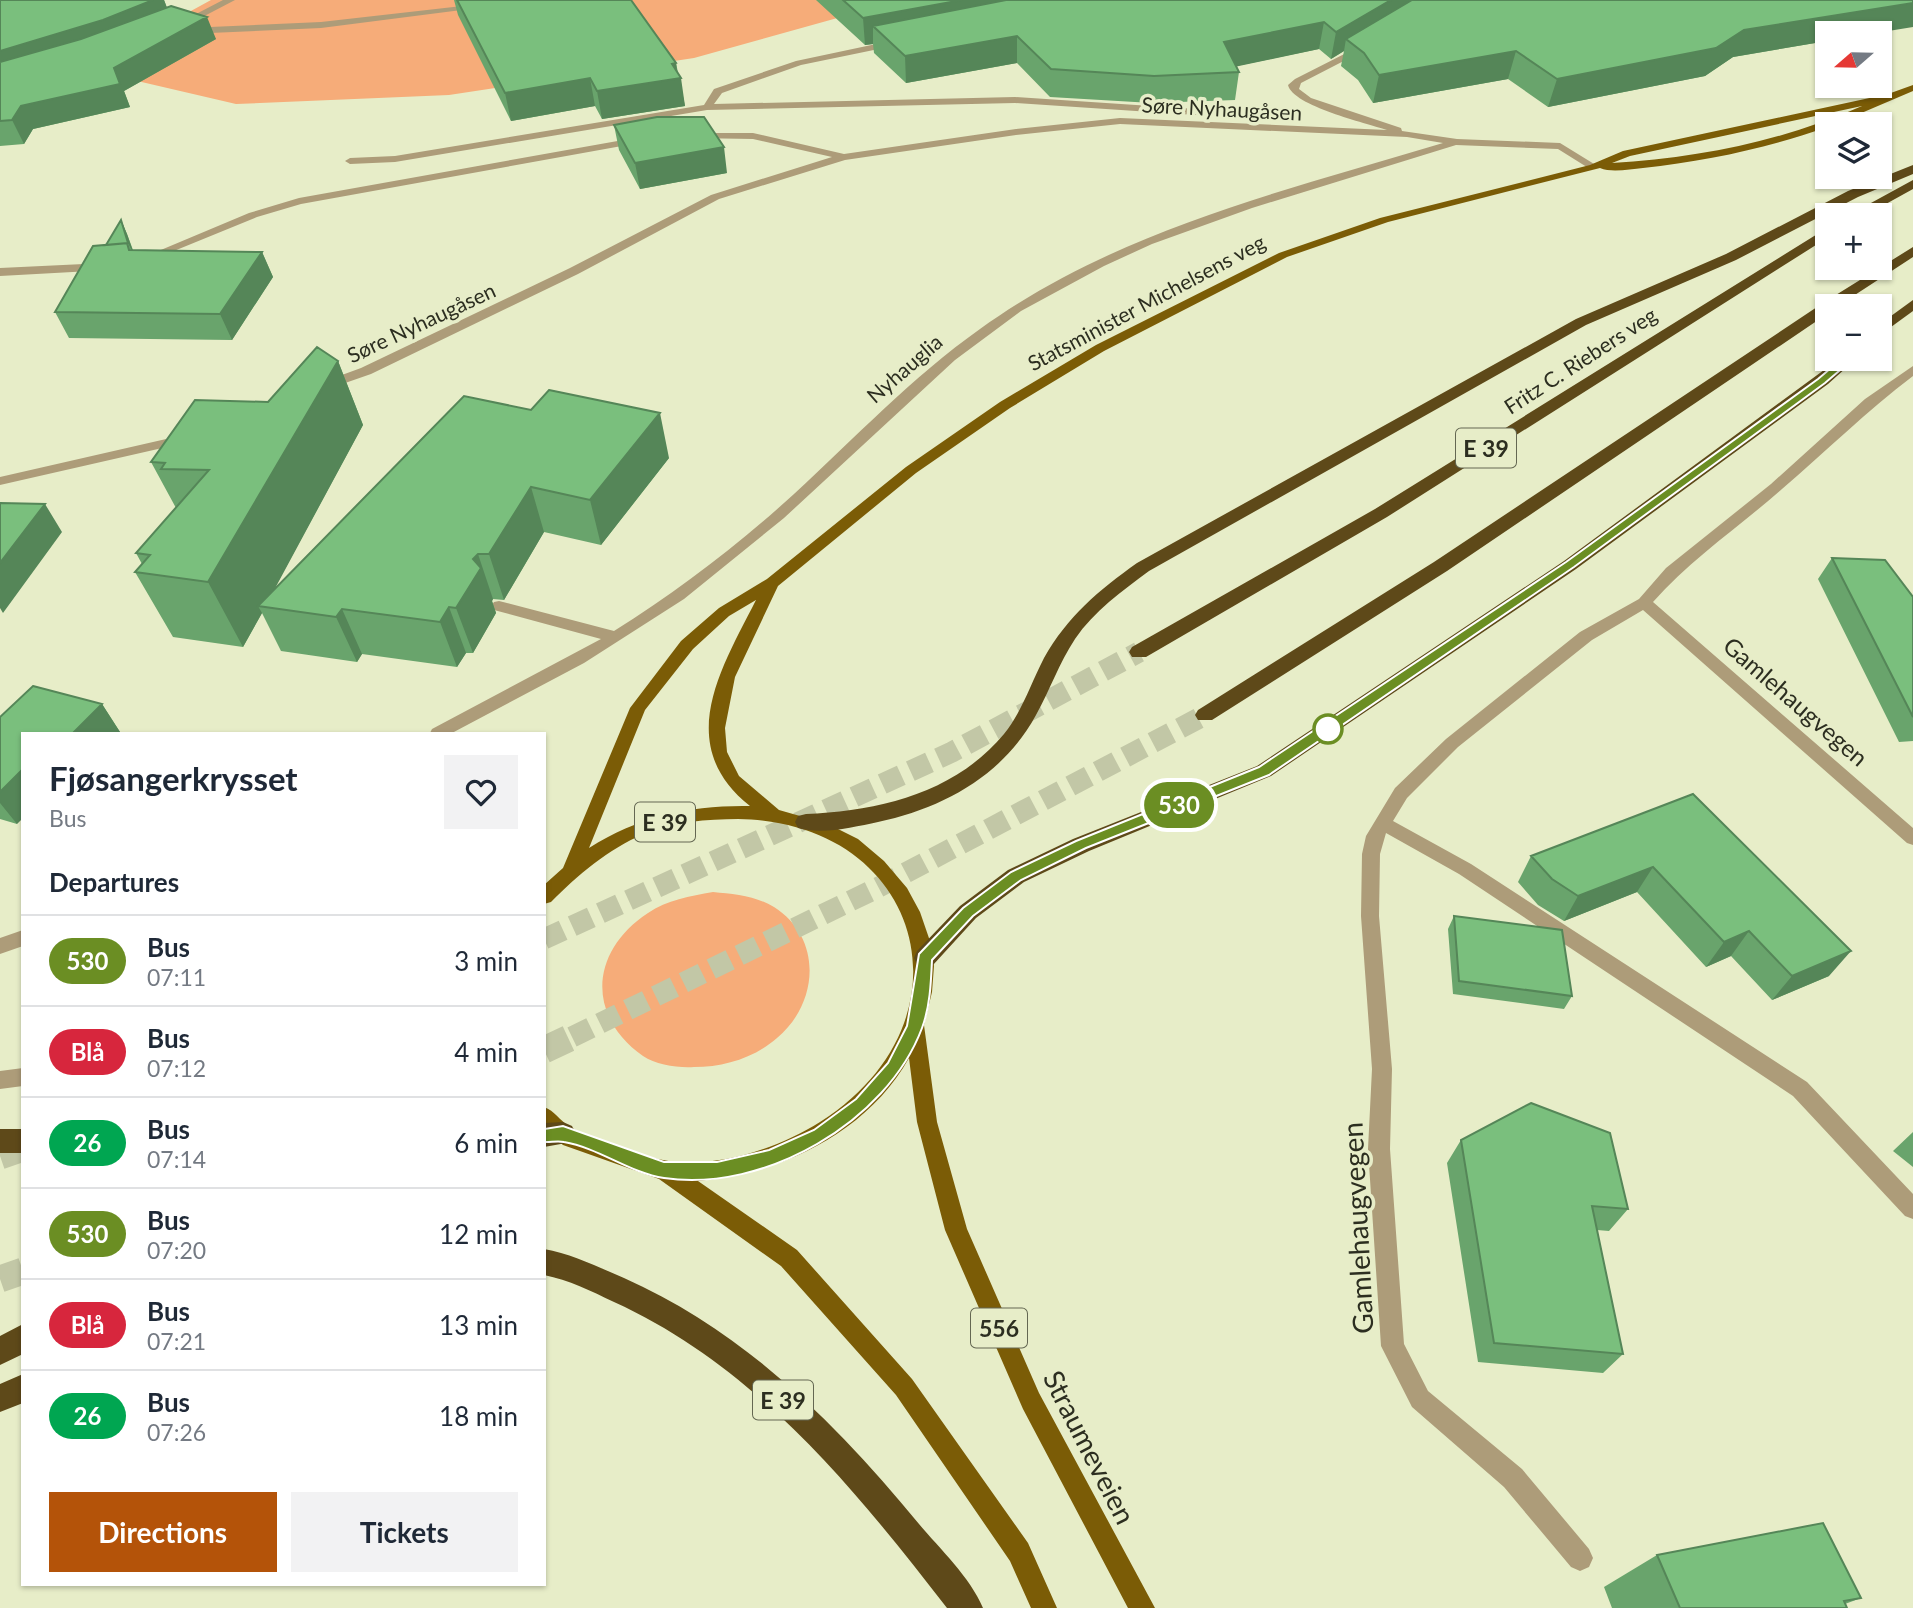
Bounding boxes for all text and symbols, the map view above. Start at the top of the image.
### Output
north arrow [1815,21,1892,98]
map controls [1815,21,1892,371]
street label: Søre Nyhaugåsen [1141,91,1303,125]
button: layers [1815,112,1892,189]
button: + [1815,203,1892,280]
street label: Statsminister Michelsens veg [1023,229,1269,375]
street label: Søre Nyhaugåsen [343,277,499,367]
button: − [1815,294,1892,371]
street label: Fritz C. Riebers veg [1499,301,1661,419]
street label: Nyhauglia [861,328,947,408]
road number: E 39 [1456,428,1516,468]
street label: Gamlehaugvegen [1718,630,1874,772]
unlabelled marker [1313,714,1343,744]
button: heart [444,755,518,829]
text: Fjøsangerkrysset [49,758,298,798]
line badge: 530 [1139,782,1219,828]
text: 530 [1158,790,1200,819]
road number: E 39 [635,802,695,842]
text: Bus [49,804,86,832]
text: Departures [49,866,179,898]
text: Bus [147,931,190,963]
text: 3 min [454,945,518,977]
text: 530 [67,946,108,975]
text: 07:11 [147,963,206,991]
text: Bus [147,1022,190,1054]
text: 4 min [454,1036,518,1068]
text: Blå [71,1037,104,1066]
text: 07:12 [147,1054,206,1082]
text: Bus [147,1113,190,1145]
street label: Gamlehaugvegen [1334,1121,1380,1335]
text: 6 min [454,1127,518,1159]
text: 26 [74,1128,101,1157]
text: 07:14 [147,1145,206,1173]
text: Bus [147,1204,190,1236]
text: 12 min [439,1218,518,1250]
text: 530 [67,1219,108,1248]
text: 07:20 [147,1236,206,1264]
text: Bus [147,1295,190,1327]
road number: 556 [971,1308,1027,1348]
text: 13 min [439,1309,518,1341]
text: Blå [71,1310,104,1339]
text: 07:21 [147,1327,206,1355]
street label: Straumeveien [1037,1365,1143,1529]
road number: E 39 [753,1380,813,1420]
text: Bus [147,1386,190,1418]
text: 18 min [439,1400,518,1432]
text: 26 [74,1401,101,1430]
text: 07:26 [147,1418,206,1446]
button: Directions [49,1492,277,1572]
button: Tickets [291,1492,518,1572]

